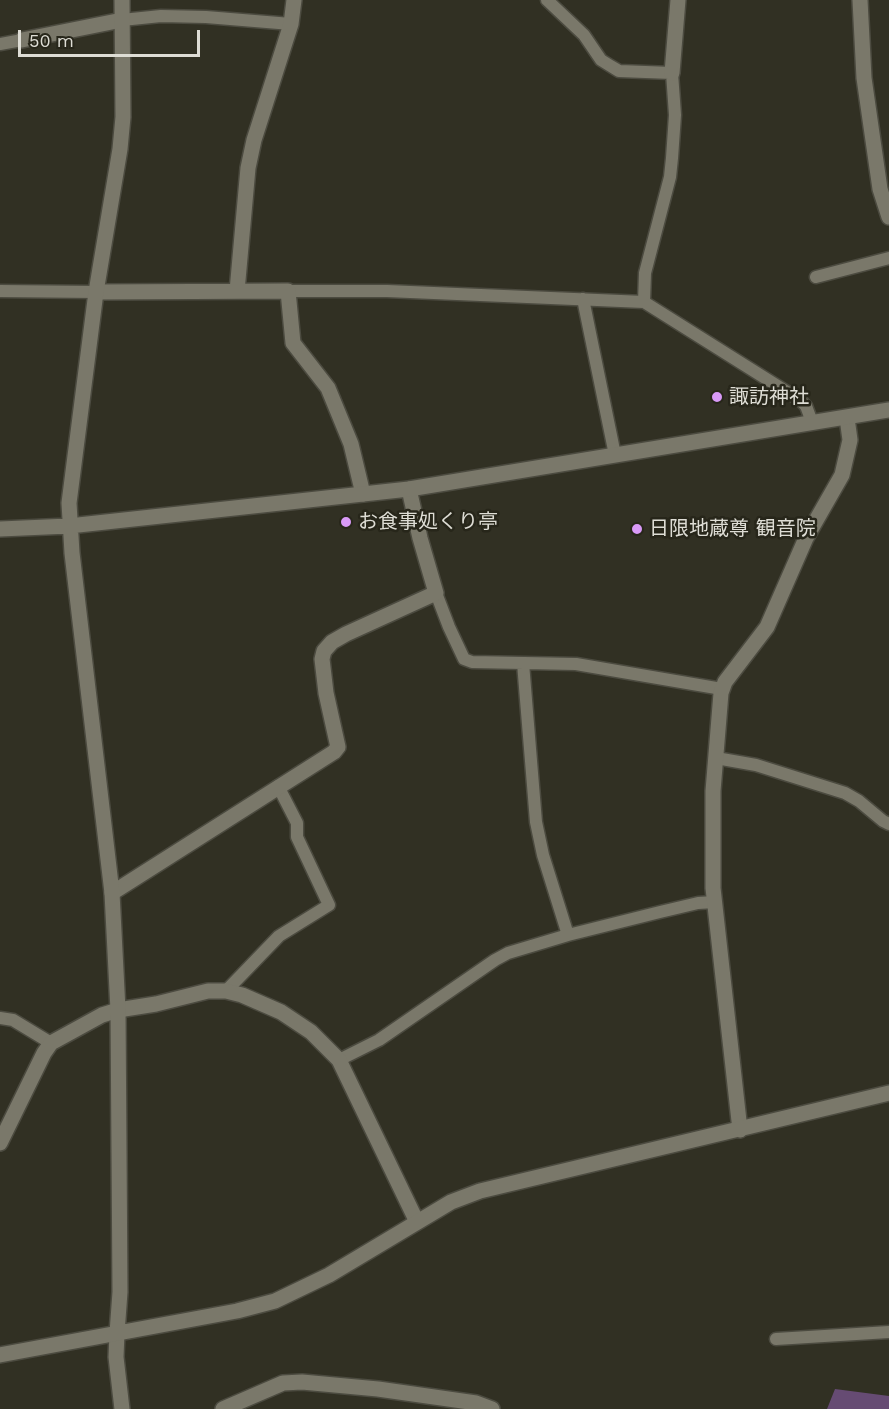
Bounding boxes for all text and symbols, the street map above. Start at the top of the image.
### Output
scale bar [21,18,202,56]
text: 50 m [29,30,74,51]
place label: 諏訪神社 [729,385,809,409]
marker: 諏訪神社 [710,390,724,404]
place label: お食事処くり亭 [358,510,498,534]
marker: お食事処くり亭 [339,515,353,529]
place label: 日限地蔵尊 観音院 [649,517,816,541]
marker: 日限地蔵尊 観音院 [630,522,644,536]

